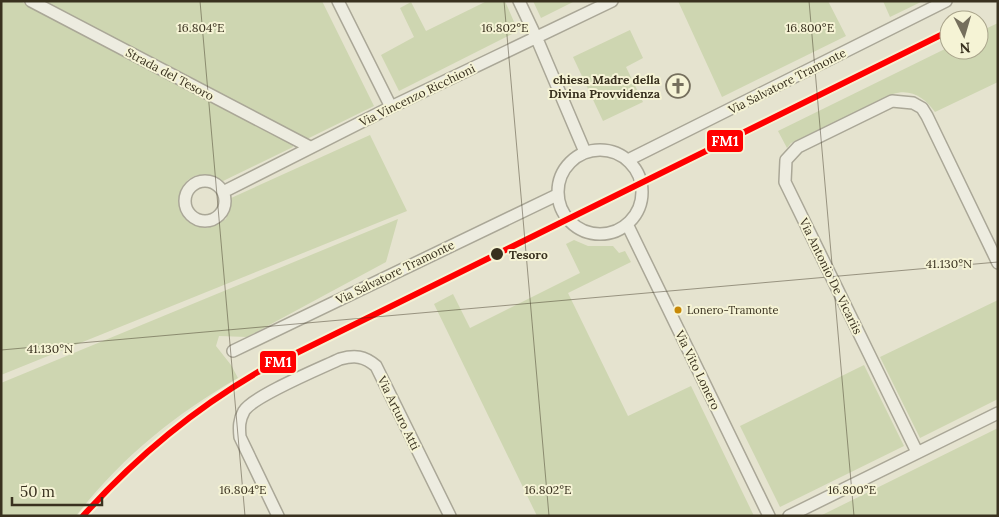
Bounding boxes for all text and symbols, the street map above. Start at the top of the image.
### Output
north arrow [939,10,989,60]
text: 16.804°E [177,20,225,35]
text: 16.802°E [481,20,529,35]
text: 16.800°E [786,20,834,35]
text: N [959,39,971,57]
street label: Strada del Tesoro [123,44,217,104]
street label: Via Salvatore Tramonte [725,45,849,118]
street label: Via Vincenzo Ricchioni [356,60,477,130]
place label: chiesa Madre della Divina Provvidenza [549,72,661,101]
church icon: chiesa Madre della Divina Provvidenza [665,73,691,99]
line badge: FM1 [706,129,744,153]
text: FM1 [711,132,739,150]
street label: Via Antonio De Vicariis [796,215,866,337]
street label: Via Salvatore Tramonte [332,237,457,308]
marker: Tesoro [489,246,505,262]
place label: Tesoro [509,247,548,262]
text: 41.130°N [926,256,972,271]
place label: Lonero-Tramonte [687,303,779,317]
marker: Lonero-Tramonte [673,305,683,315]
street label: Via Vito Lonero [672,327,724,412]
text: 41.130°N [27,341,73,356]
line badge: FM1 [259,350,297,374]
text: FM1 [264,353,292,371]
street label: Via Arturo Atti [374,373,423,452]
scale bar [12,474,102,506]
text: 50 m [20,482,55,501]
text: 16.804°E [219,482,267,497]
text: 16.802°E [524,482,572,497]
text: 16.800°E [828,482,876,497]

